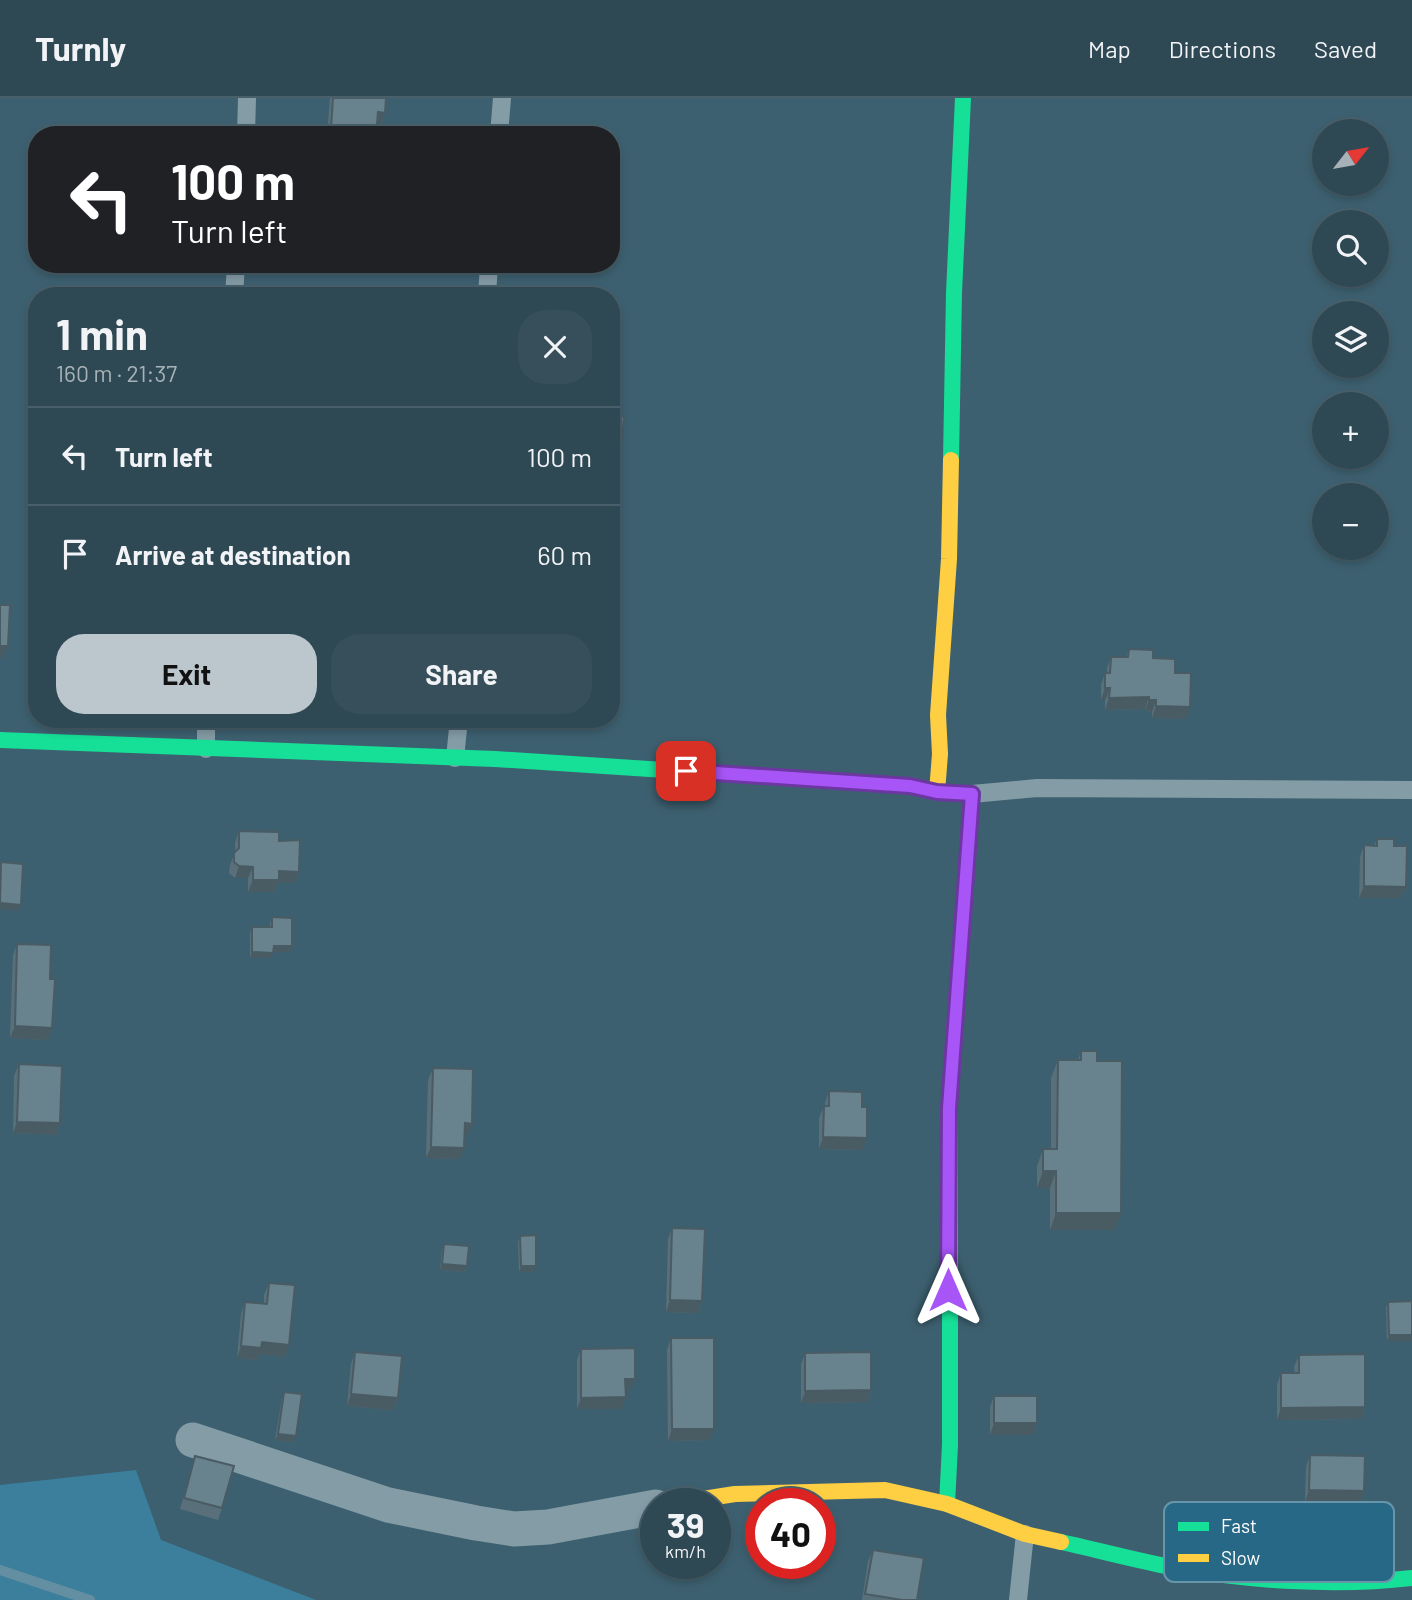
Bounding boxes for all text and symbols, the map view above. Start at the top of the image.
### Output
text: Turnly [35,28,126,68]
text: Map [1088,34,1131,63]
text: Directions [1169,34,1276,63]
text: Saved [1314,34,1377,63]
north arrow [1312,119,1390,196]
map controls [1312,119,1389,560]
text: 100 m [171,151,295,210]
icon: left [56,154,147,245]
button: search [1312,210,1389,287]
text: Turn left [171,211,288,249]
button: layers [1312,301,1389,378]
text: 1 min [56,308,148,358]
button: close [518,310,592,384]
text: 160 m · 21:37 [56,359,177,387]
button: + [1312,392,1389,469]
icon: left [56,437,94,475]
text: Turn left [115,441,213,472]
text: 100 m [527,441,592,472]
button: − [1312,483,1389,560]
icon: arrive [56,535,94,573]
text: Arrive at destination [115,539,351,570]
text: 60 m [537,539,592,570]
button: Exit [56,634,317,714]
button: Share [331,634,592,714]
pin [656,741,716,801]
icon: arrive [667,752,705,790]
position arrow [911,1253,985,1327]
speed limit sign: 40 [745,1488,836,1579]
legend [1164,1502,1394,1582]
text: 39 [667,1503,704,1545]
text: Fast [1221,1514,1257,1537]
text: km/h [665,1540,706,1562]
text: Slow [1221,1546,1260,1569]

